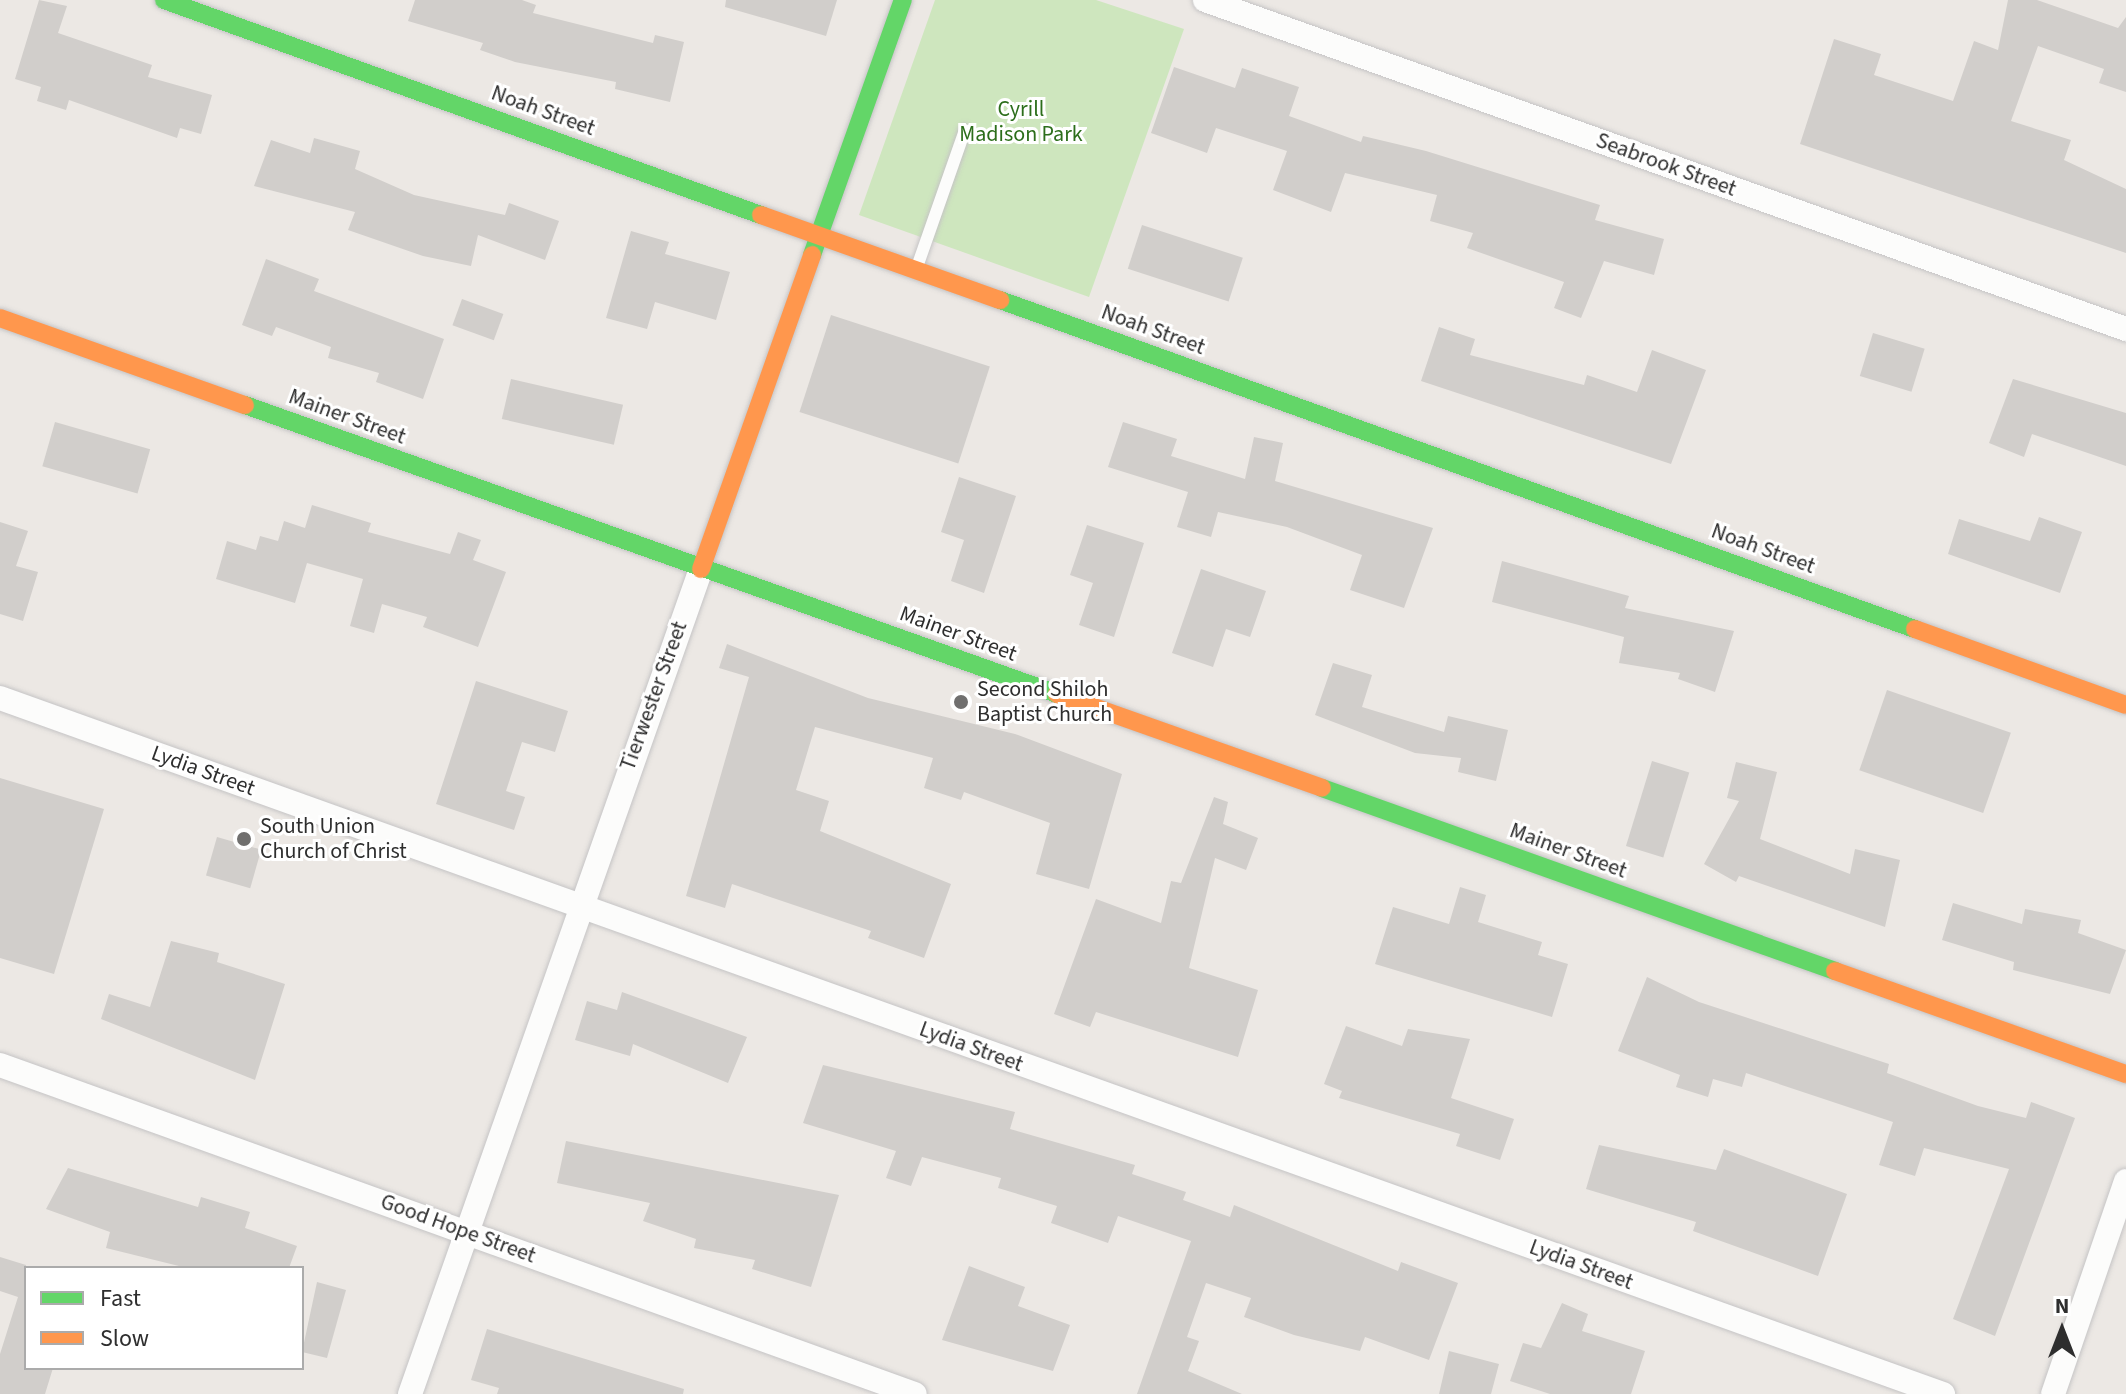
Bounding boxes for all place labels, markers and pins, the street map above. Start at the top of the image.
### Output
place label: Second Shiloh Baptist Church [977,676,1112,728]
marker: Second Shiloh Baptist Church [952,693,970,711]
place label: South Union Church of Christ [260,813,407,864]
marker: South Union Church of Christ [235,830,253,848]

